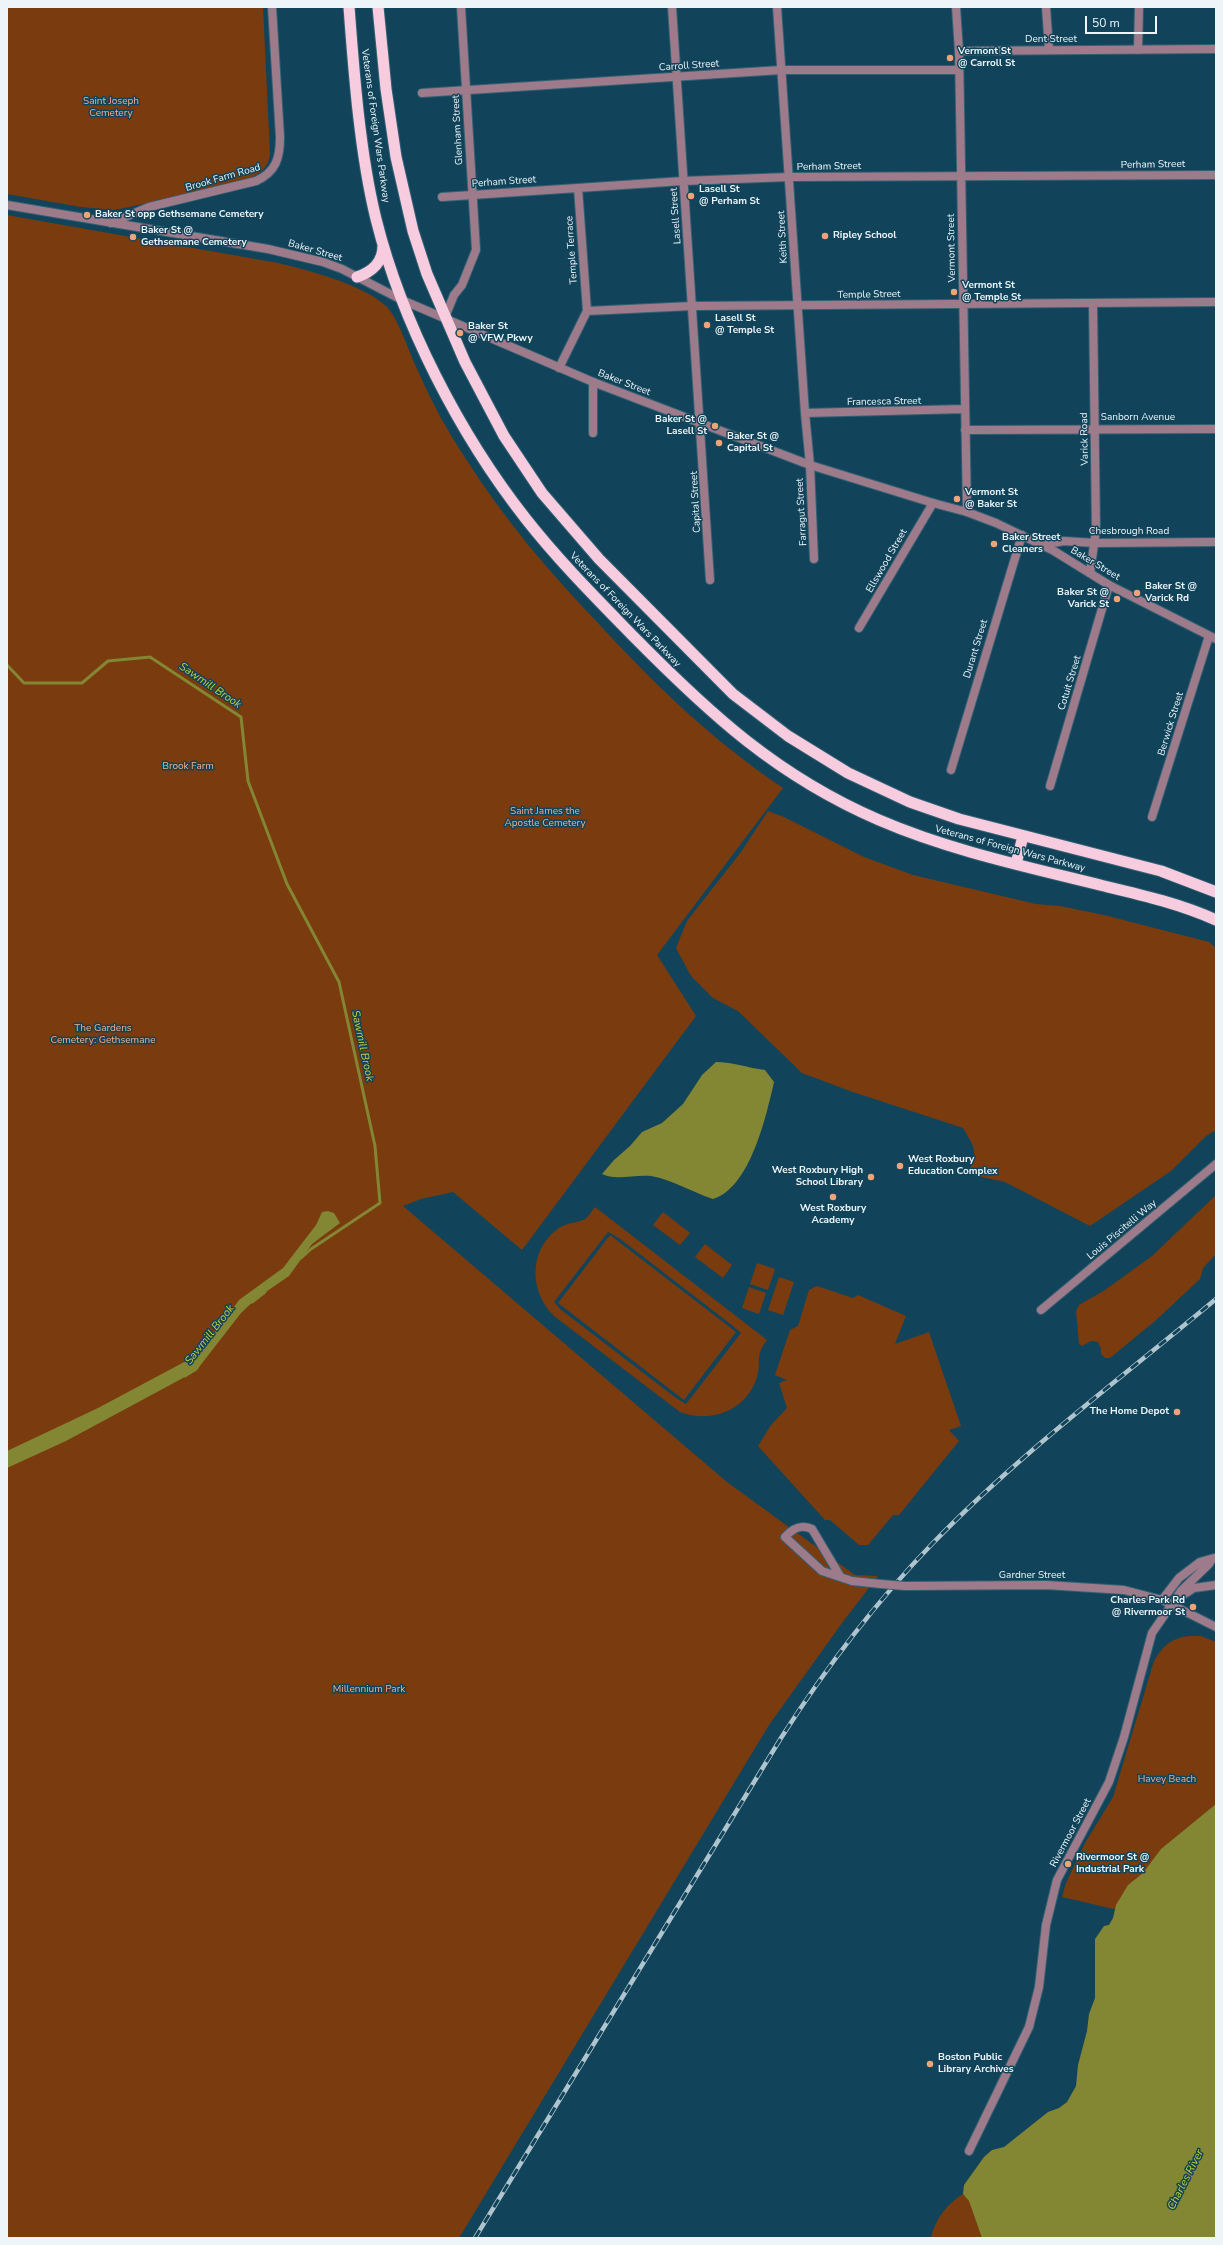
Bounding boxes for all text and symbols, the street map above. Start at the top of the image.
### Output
scale bar [1087,8,1159,34]
text: 50 m [1092,15,1120,31]
street label: Dent Street [1025,34,1077,46]
place label: Vermont St @ Carroll St [958,46,1015,70]
street label: Veterans of Foreign Wars Parkway [358,48,392,204]
marker: Vermont St @ Carroll St [945,53,955,63]
street label: Carroll Street [659,58,719,74]
street label: Glenham Street [450,94,466,166]
park label: Saint Joseph Cemetery [83,96,139,120]
street label: Perham Street [1121,158,1185,172]
street label: Perham Street [797,160,861,174]
street label: Brook Farm Road [184,162,262,194]
street label: Perham Street [471,174,537,190]
place label: Lasell St @ Perham St [699,184,760,208]
street label: Lasell Street [668,187,684,245]
marker: Lasell St @ Perham St [686,191,696,201]
place label: Baker St opp Gethsemane Cemetery [95,209,264,221]
marker: Baker St opp Gethsemane Cemetery [82,210,92,220]
street label: Keith Street [776,210,790,264]
street label: Vermont Street [945,214,959,282]
street label: Temple Terrace [564,215,580,285]
place label: Baker St @ Gethsemane Cemetery [141,225,247,248]
place label: Ripley School [833,230,896,242]
marker: Ripley School [820,231,830,241]
marker: Baker St @ Gethsemane Cemetery [128,232,138,242]
street label: Baker Street [287,238,343,264]
place label: Vermont St @ Temple St [962,280,1021,304]
marker: Vermont St @ Temple St [949,287,959,297]
street label: Temple Street [837,288,901,302]
place label: Lasell St @ Temple St [715,313,774,336]
marker: Lasell St @ Temple St [702,320,712,330]
place label: Baker St @ VFW Pkwy [468,321,533,344]
marker: Baker St @ VFW Pkwy [455,328,465,338]
street label: Baker Street [596,367,652,399]
street label: Francesca Street [847,395,921,409]
street label: Varick Road [1079,412,1091,466]
street label: Sanborn Avenue [1101,412,1175,424]
place label: Baker St @ Lasell St [655,414,707,438]
marker: Baker St @ Lasell St [710,421,720,431]
place label: Baker St @ Capital St [727,431,779,454]
marker: Baker St @ Capital St [714,438,724,448]
street label: Capital Street [688,471,704,533]
street label: Farragut Street [794,478,810,546]
place label: Vermont St @ Baker St [965,487,1018,510]
marker: Vermont St @ Baker St [952,494,962,504]
street label: Chesbrough Road [1089,526,1169,538]
street label: Ellswood Street [864,527,910,595]
place label: Baker Street Cleaners [1002,532,1060,556]
marker: Baker Street Cleaners [989,539,999,549]
street label: Baker Street [1068,545,1122,583]
street label: Veterans of Foreign Wars Parkway [567,550,683,670]
place label: Baker St @ Varick Rd [1145,581,1197,604]
place label: Baker St @ Varick St [1057,587,1109,610]
marker: Baker St @ Varick Rd [1132,588,1142,598]
marker: Baker St @ Varick St [1112,594,1122,604]
street label: Durant Street [961,618,991,680]
street label: Cotuit Street [1056,654,1084,712]
water label: Sawmill Brook [176,660,244,712]
street label: Berwick Street [1156,691,1186,757]
park label: Brook Farm [162,761,214,773]
park label: Saint James the Apostle Cemetery [504,806,586,830]
street label: Veterans of Foreign Wars Parkway [934,823,1086,875]
water label: Sawmill Brook [348,1009,376,1083]
park label: The Gardens Cemetery: Gethsemane [51,1023,155,1046]
place label: West Roxbury Education Complex [908,1154,998,1178]
marker: West Roxbury Education Complex [895,1161,905,1171]
place label: West Roxbury High School Library [772,1165,863,1188]
marker: West Roxbury High School Library [866,1172,876,1182]
marker: West Roxbury Academy [828,1192,838,1202]
street label: Louis Piscitelli Way [1085,1197,1159,1263]
place label: West Roxbury Academy [800,1203,866,1226]
water label: Sawmill Brook [183,1303,237,1367]
place label: The Home Depot [1090,1406,1169,1418]
marker: The Home Depot [1172,1407,1182,1417]
street label: Gardner Street [999,1570,1065,1582]
place label: Charles Park Rd @ Rivermoor St [1110,1595,1185,1618]
marker: Charles Park Rd @ Rivermoor St [1188,1602,1198,1612]
park label: Millennium Park [333,1684,405,1696]
park label: Havey Beach [1138,1774,1196,1786]
street label: Rivermoor Street [1048,1797,1094,1869]
place label: Rivermoor St @ Industrial Park [1076,1852,1149,1876]
marker: Rivermoor St @ Industrial Park [1063,1859,1073,1869]
place label: Boston Public Library Archives [938,2052,1014,2076]
marker: Boston Public Library Archives [925,2059,935,2069]
water label: Charles River [1165,2148,1207,2212]

